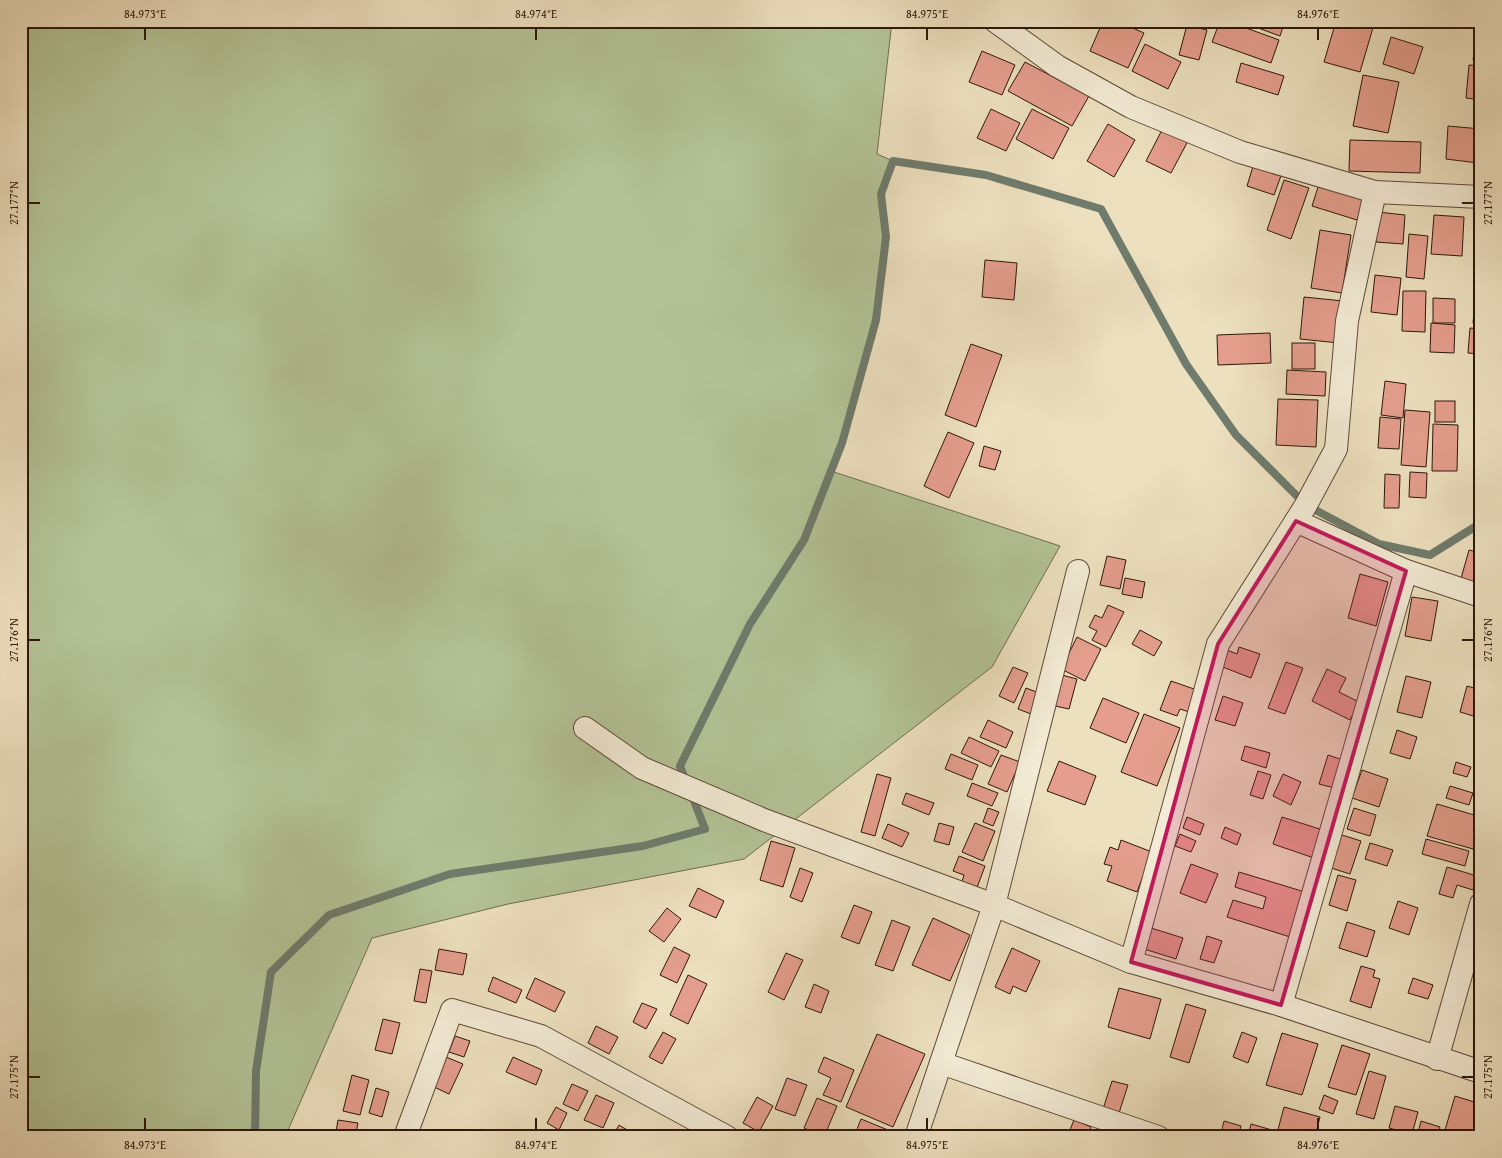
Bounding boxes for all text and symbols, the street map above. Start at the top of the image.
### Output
text: 84.973°E [124,5,166,22]
text: 84.974°E [515,5,557,22]
text: 84.975°E [906,5,948,22]
text: 84.976°E [1297,5,1339,22]
text: 27.177°N [5,181,22,225]
text: 27.177°N [1479,181,1496,225]
text: 27.176°N [5,618,22,662]
text: 27.176°N [1479,618,1496,662]
text: 27.175°N [5,1055,22,1099]
text: 27.175°N [1479,1055,1496,1099]
text: 84.973°E [124,1136,166,1153]
text: 84.974°E [515,1136,557,1153]
text: 84.975°E [906,1136,948,1153]
text: 84.976°E [1297,1136,1339,1153]

